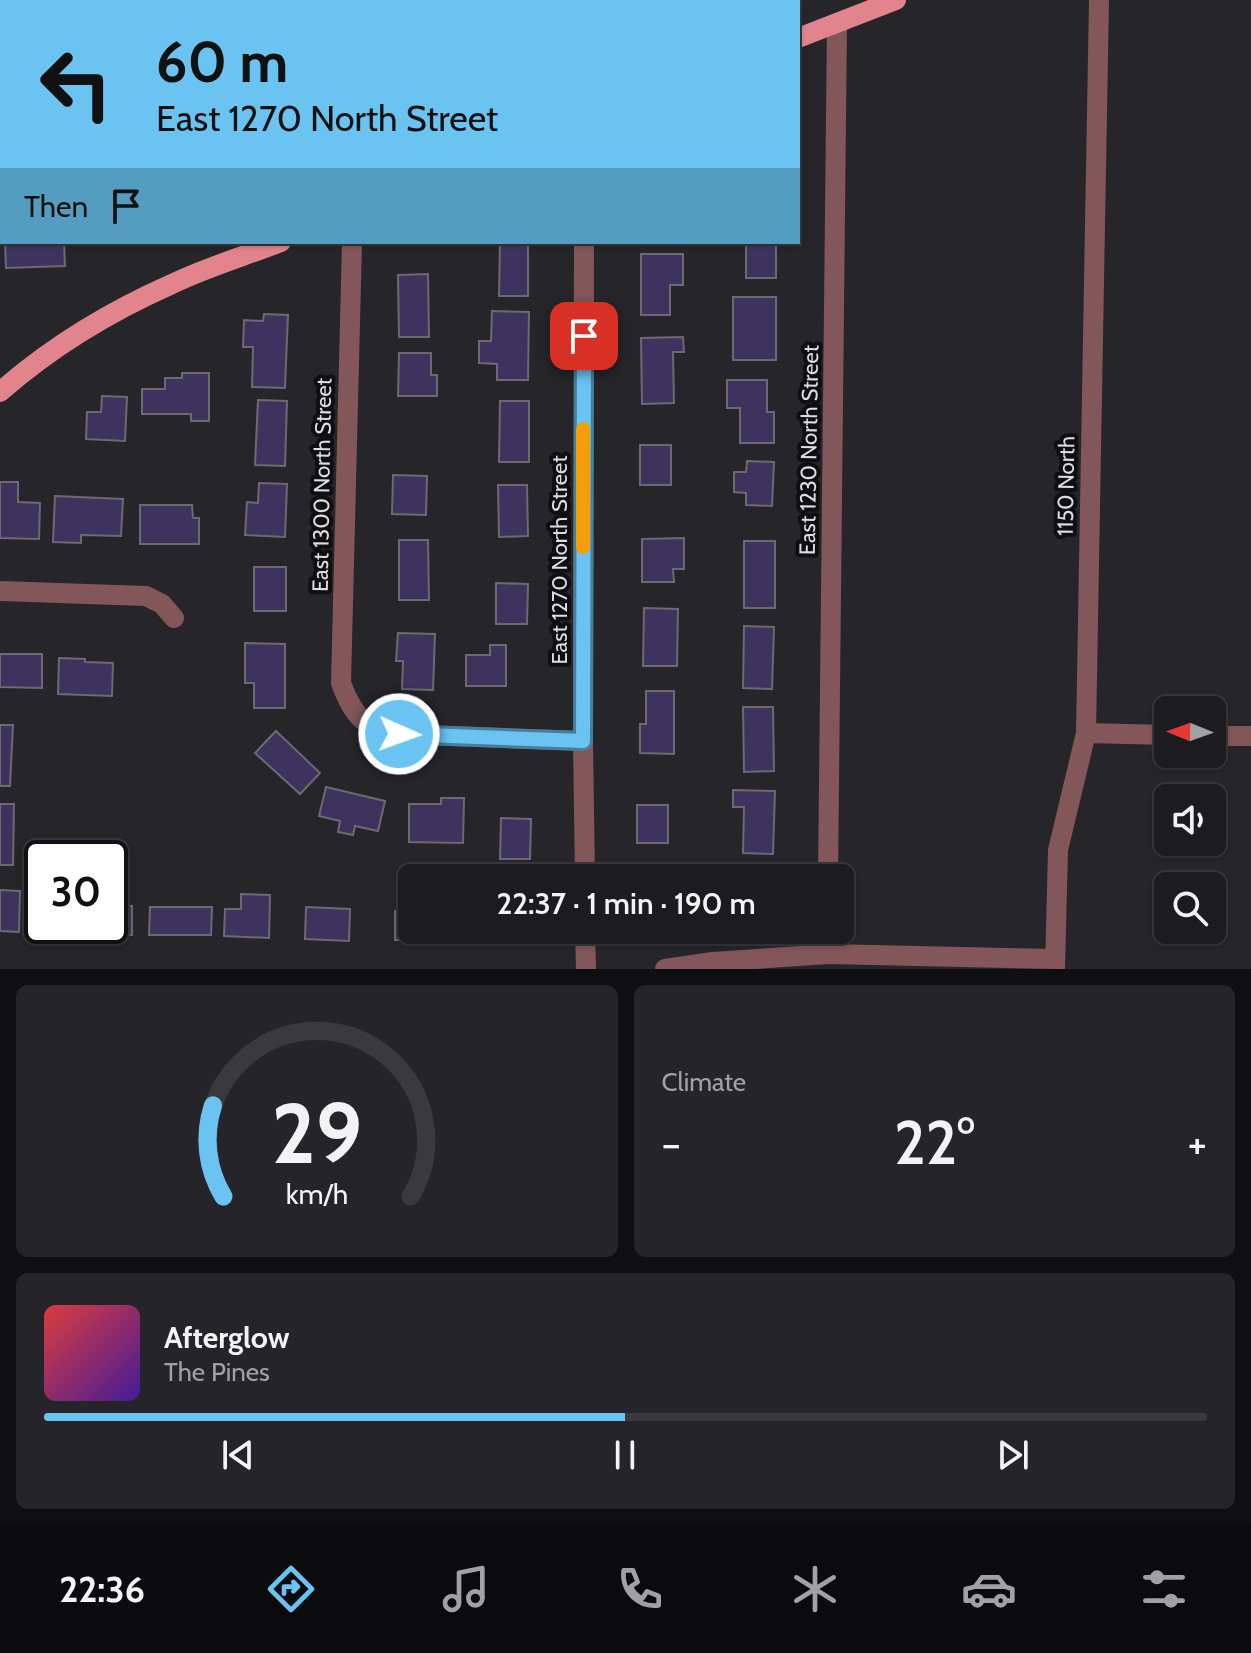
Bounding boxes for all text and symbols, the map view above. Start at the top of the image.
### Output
text: 60 m [156,28,288,96]
icon: left [24,32,128,136]
text: East 1270 North Street [156,96,498,140]
icon: arrive [104,184,148,228]
text: Then [24,188,88,225]
pin [550,302,618,370]
icon: arrive [562,314,606,358]
street label: East 1230 North Street [794,344,824,555]
street label: East 1300 North Street [307,377,337,592]
street label: 1150 North [1052,436,1080,536]
street label: East 1270 North Street [546,455,573,665]
position arrow [357,692,441,776]
north arrow [1154,696,1226,768]
map controls [1154,696,1226,944]
button: sound [1154,784,1226,856]
speed limit sign: 30 [24,840,128,944]
button: search [1154,872,1226,944]
text: 22:37 · 1 min · 190 m [496,885,756,922]
text: Climate [662,1066,746,1098]
text: 29 [271,1083,362,1184]
text: 22° [894,1106,975,1179]
text: − [662,1117,681,1170]
text: + [1188,1117,1207,1170]
text: km/h [285,1176,348,1211]
text: Afterglow [164,1319,290,1356]
text: The Pines [164,1356,270,1388]
icon: previous [216,1433,260,1477]
icon: pause [603,1433,647,1477]
icon: next [991,1433,1035,1477]
icon: directions [263,1561,319,1617]
icon: music [438,1561,494,1617]
icon: phone [612,1561,668,1617]
icon: climate [787,1561,843,1617]
icon: car [961,1561,1017,1617]
icon: filters [1136,1561,1192,1617]
text: 22:36 [59,1567,145,1611]

